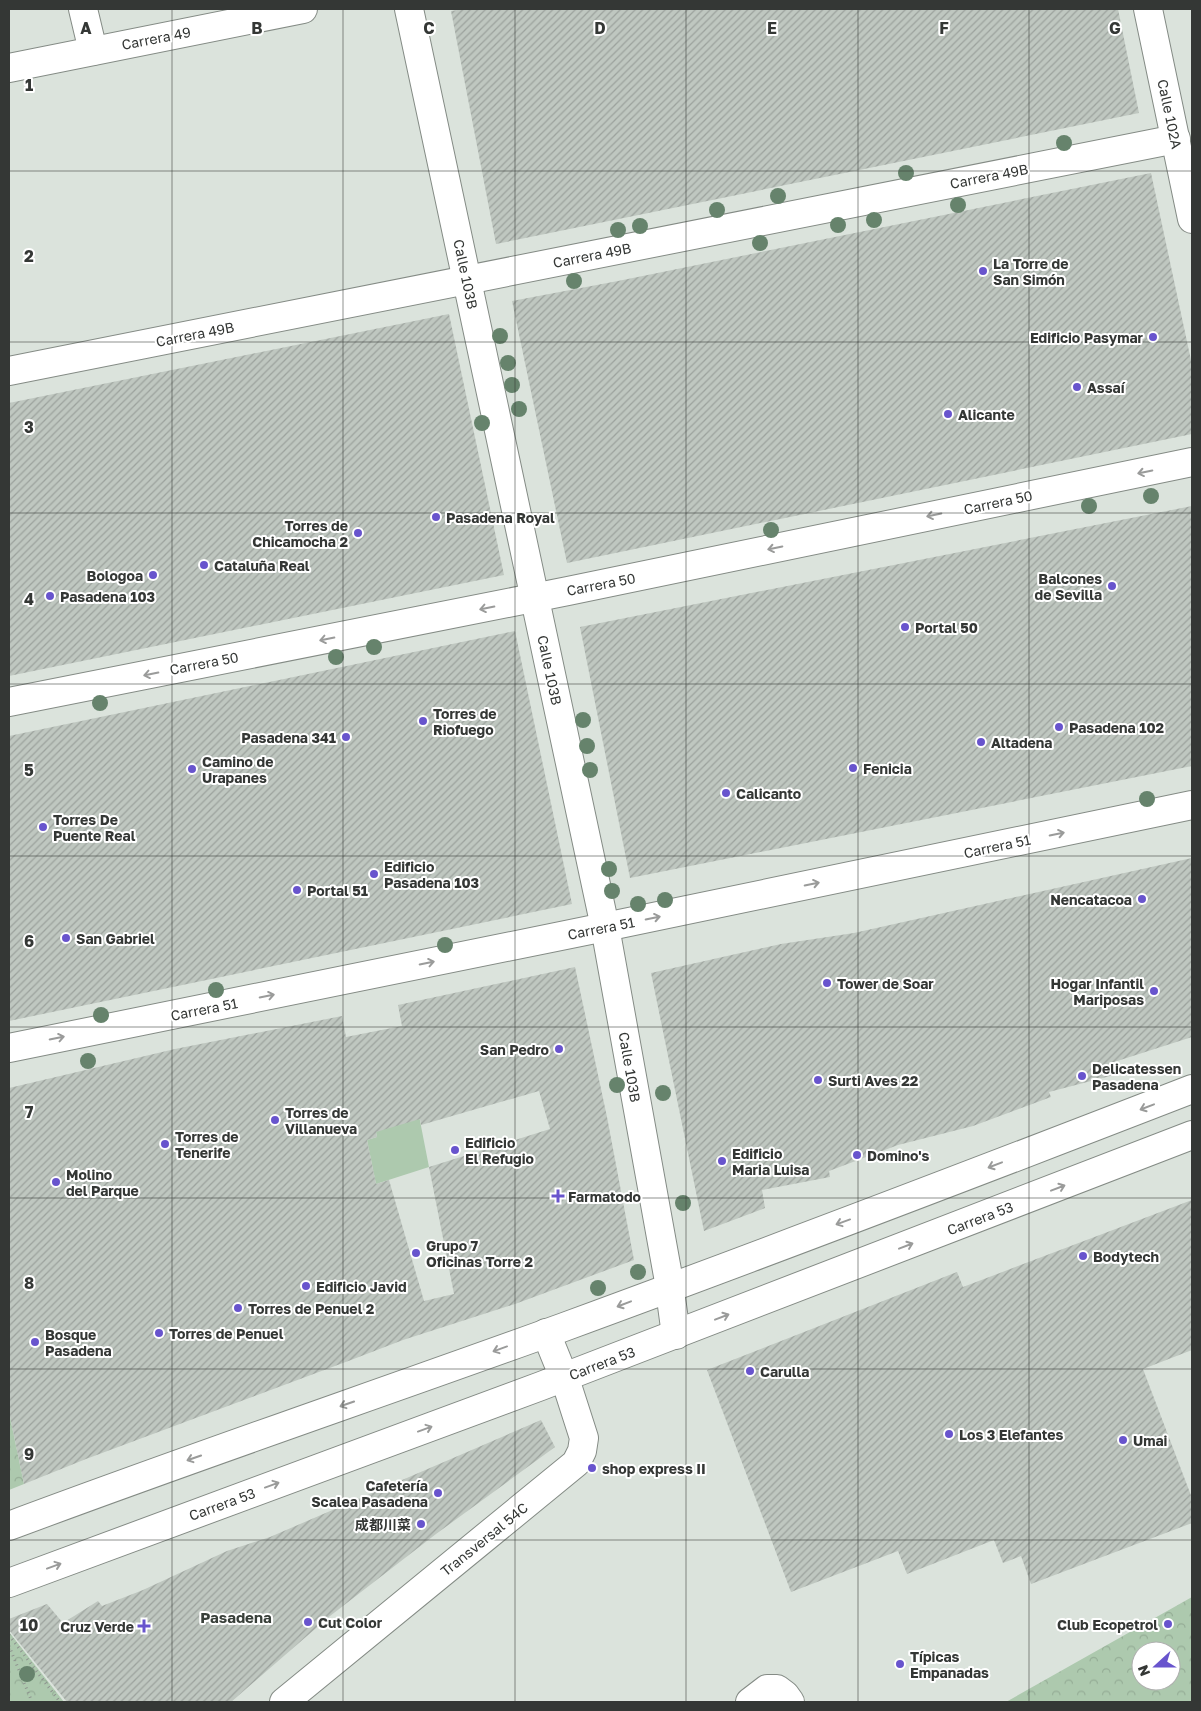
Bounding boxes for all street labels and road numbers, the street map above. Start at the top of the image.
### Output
street label: Carrera 49 [120,23,192,53]
street label: Calle 102A [1154,78,1186,151]
street label: Carrera 49B [948,160,1030,192]
street label: Calle 103B [450,238,482,310]
street label: Carrera 49B [551,239,633,271]
street label: Carrera 49B [154,318,236,350]
street label: Carrera 50 [962,486,1034,518]
street label: Carrera 50 [565,569,637,599]
street label: Calle 103B [534,634,566,706]
street label: Carrera 50 [168,648,240,678]
street label: Carrera 51 [962,831,1032,861]
street label: Carrera 51 [566,913,636,943]
street label: Carrera 51 [169,994,239,1024]
street label: Calle 103B [615,1031,645,1103]
street label: Carrera 53 [945,1198,1015,1238]
street label: Carrera 53 [567,1343,637,1383]
street label: Carrera 53 [186,1484,258,1524]
street label: Transversal 54C [437,1499,531,1579]

